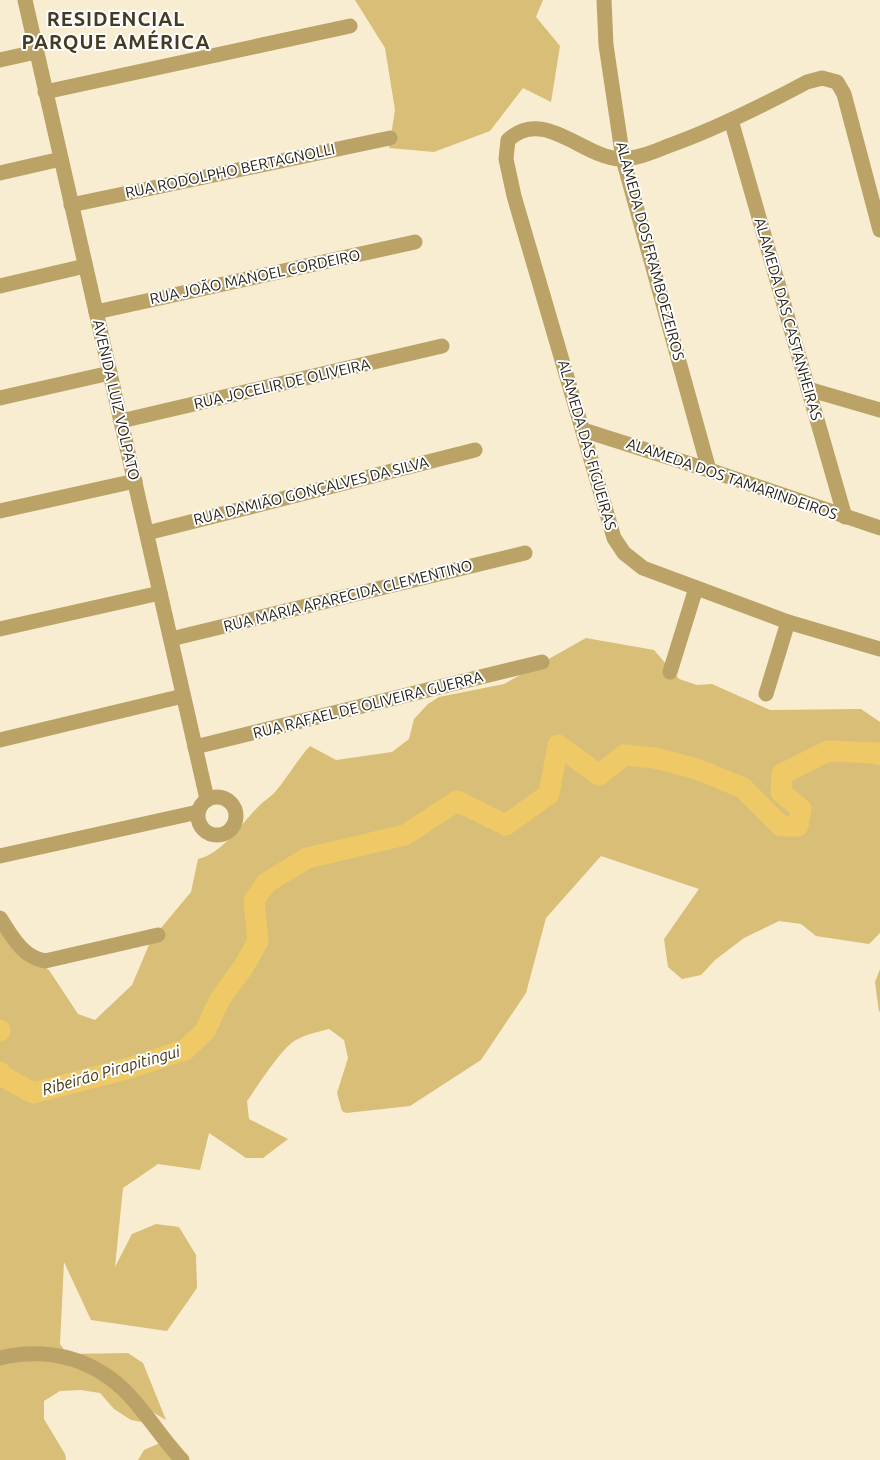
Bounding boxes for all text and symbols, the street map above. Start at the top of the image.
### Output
district label: RESIDENCIAL PARQUE AMÉRICA [22,7,210,53]
street label: RUA RODOLPHO BERTAGNOLLI [124,140,336,201]
street label: ALAMEDA DOS FRAMBOEZEIROS [613,140,688,362]
street label: ALAMEDA DAS CASTANHEIRAS [751,216,826,422]
street label: RUA JOÃO MANOEL CORDEIRO [148,246,362,307]
street label: AVENIDA LUIZ VOLPATO [90,318,143,482]
street label: RUA JOCELIR DE OLIVEIRA [192,355,372,412]
street label: ALAMEDA DAS FIGUEIRAS [555,358,620,532]
street label: ALAMEDA DOS TAMARINDEIROS [625,434,840,523]
street label: RUA DAMIÃO GONÇALVES DA SILVA [192,453,430,528]
street label: RUA MARIA APARECIDA CLEMENTINO [222,556,474,635]
street label: RUA RAFAEL DE OLIVEIRA GUERRA [251,668,485,741]
water label: Ribeirão Pirapitingui [40,1041,183,1098]

